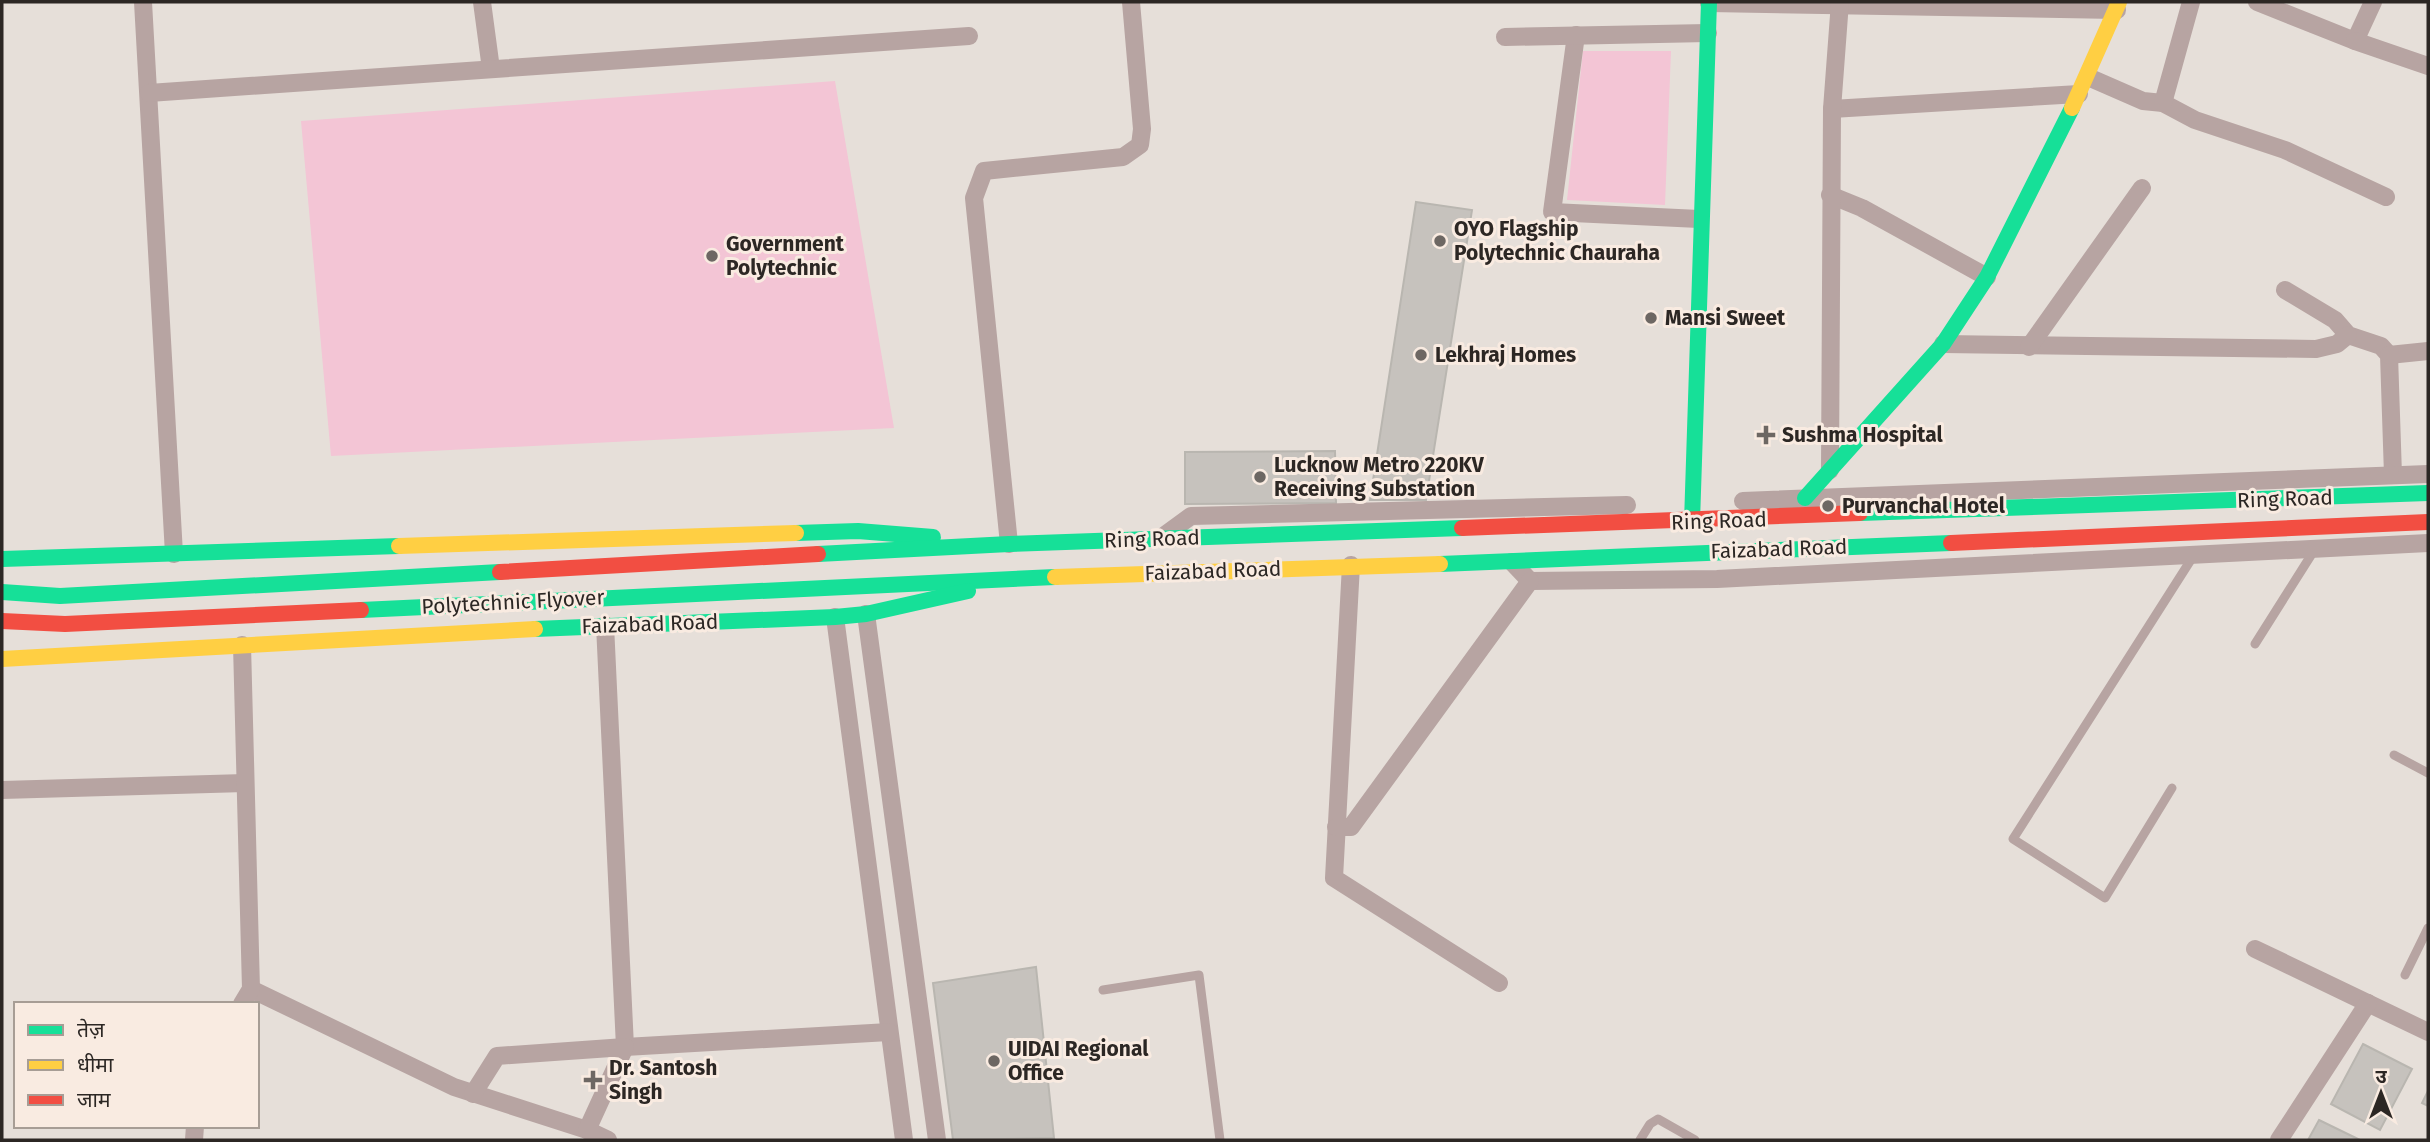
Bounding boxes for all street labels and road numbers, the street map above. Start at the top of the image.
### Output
street label: Ring Road [2237,484,2333,514]
street label: Ring Road [1671,506,1767,536]
street label: Ring Road [1104,524,1200,554]
street label: Faizabad Road [1710,534,1848,564]
street label: Faizabad Road [1144,556,1282,586]
street label: Polytechnic Flyover [421,584,605,620]
street label: Faizabad Road [581,609,719,639]

